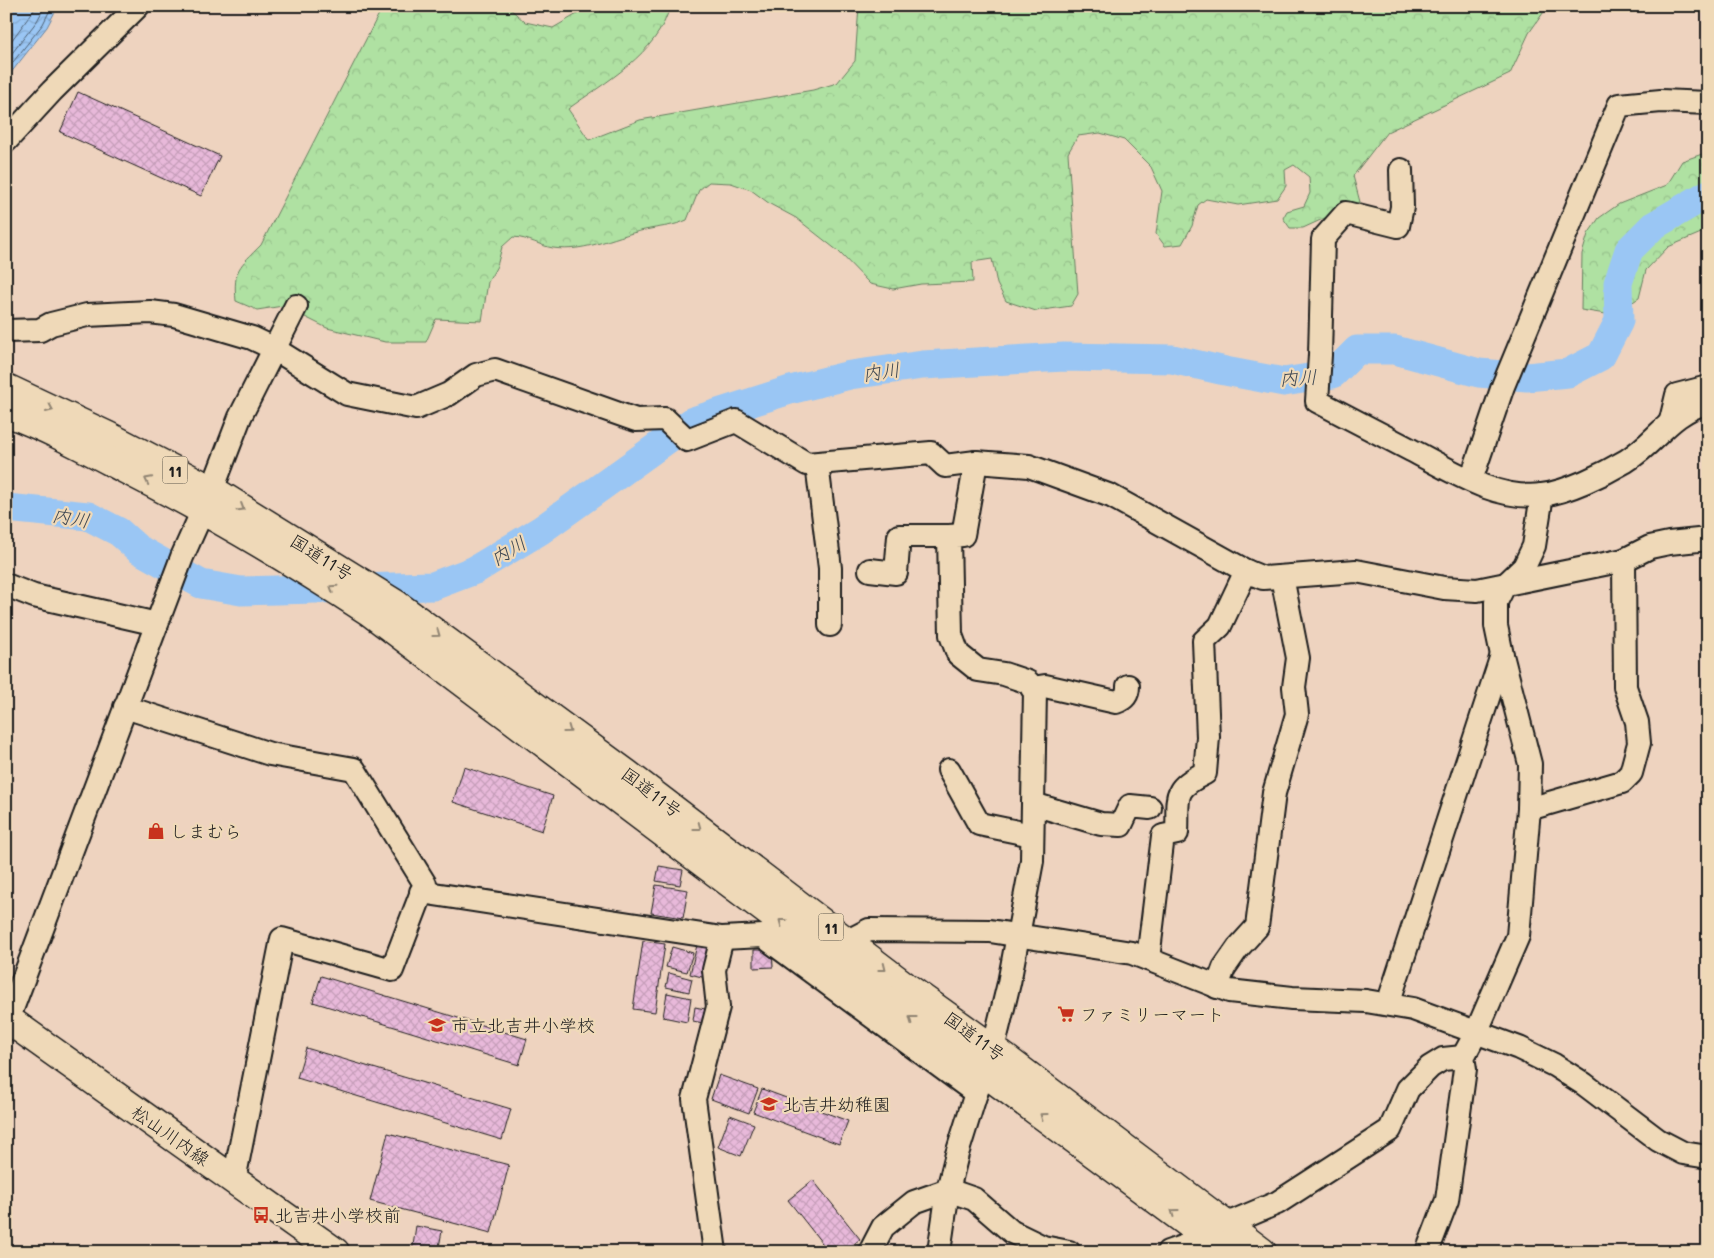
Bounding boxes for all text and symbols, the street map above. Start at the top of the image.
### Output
water label: 内川 [860,356,902,386]
water label: 内川 [1278,364,1318,390]
one-way arrow [45,403,54,413]
road number: 11 [162,456,188,484]
one-way arrow [144,476,153,486]
water label: 内川 [50,501,92,533]
one-way arrow [236,501,245,511]
street label: 国道11号 [286,528,358,586]
water label: 内川 [485,529,531,571]
one-way arrow [330,585,339,594]
one-way arrow [431,628,441,637]
one-way arrow [562,724,572,733]
street label: 国道11号 [617,761,687,823]
place label: しまむら [170,819,242,843]
shop icon: しまむら [146,821,166,841]
one-way arrow [692,821,702,830]
road number: 11 [818,914,844,940]
one-way arrow [779,919,788,927]
one-way arrow [877,963,886,971]
place label: ファミリーマート [1080,1002,1224,1026]
supermarket icon: ファミリーマート [1056,1004,1076,1024]
street label: 国道11号 [940,1006,1010,1066]
place label: 市立北吉井小学校 [451,1013,595,1037]
school or university icon: 市立北吉井小学校 [427,1015,447,1035]
one-way arrow [908,1016,918,1025]
place label: 北吉井幼稚園 [783,1092,891,1116]
school or university icon: 北吉井幼稚園 [759,1094,779,1114]
street label: 松山川内線 [127,1099,215,1171]
one-way arrow [1039,1113,1049,1122]
place label: 北吉井小学校前 [275,1203,401,1227]
bus stop icon: 北吉井小学校前 [251,1205,271,1225]
one-way arrow [1170,1209,1179,1218]

